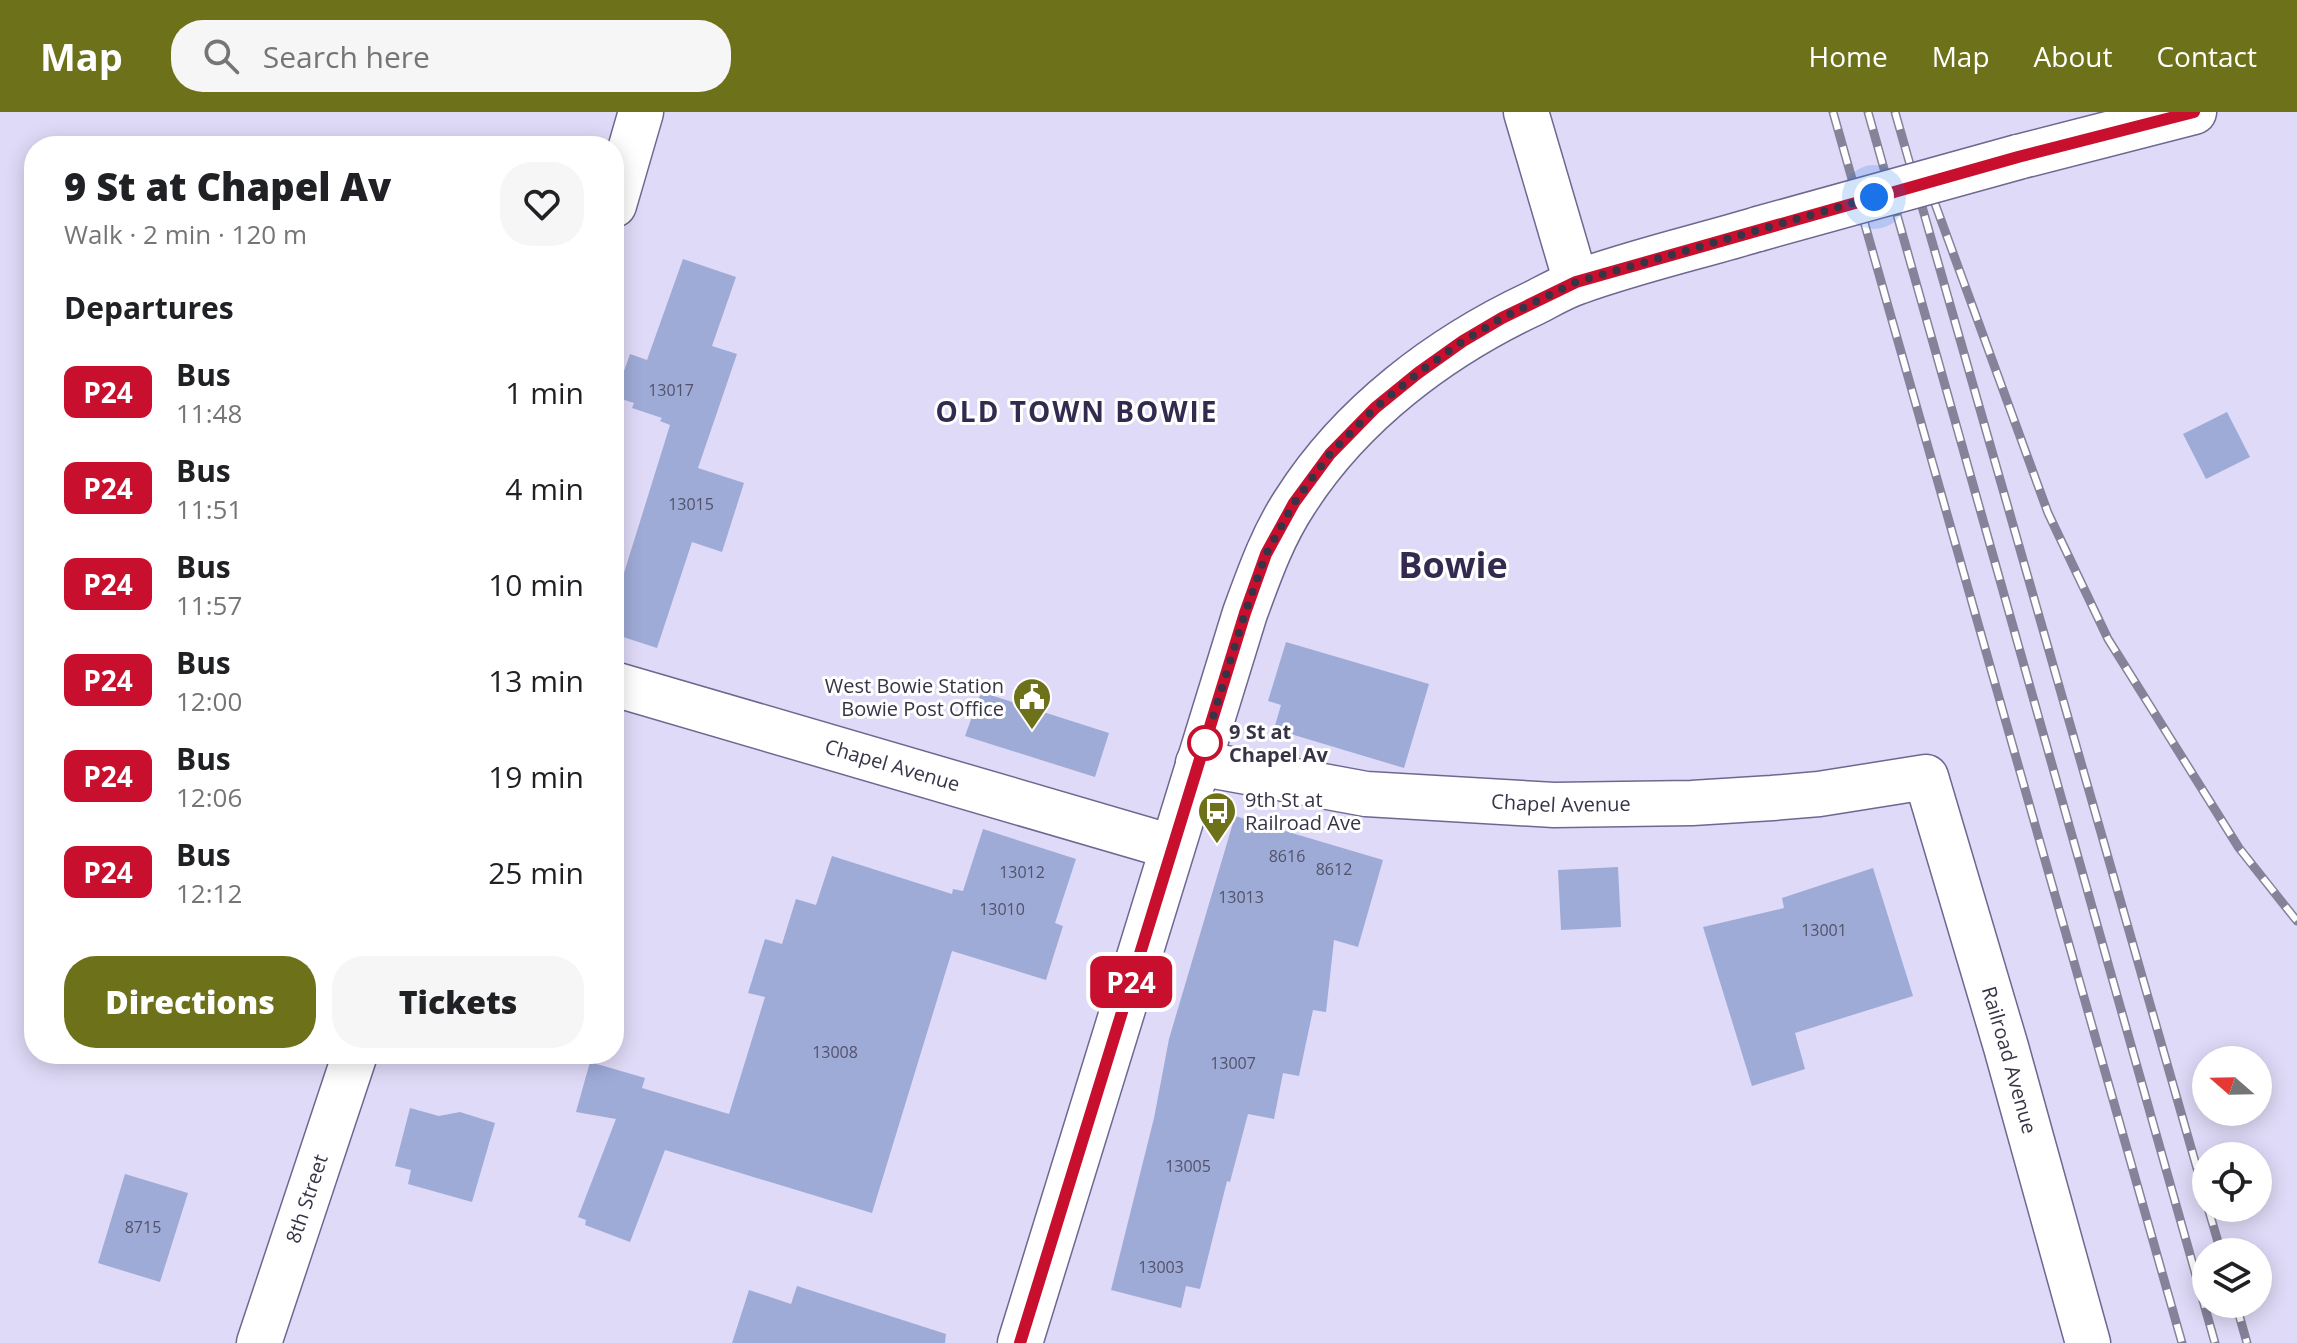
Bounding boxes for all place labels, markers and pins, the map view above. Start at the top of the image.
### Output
place label: West Bowie Station Bowie Post Office [825,672,1004,722]
public building icon: West Bowie Station Bowie Post Office [1011,676,1053,731]
place label: 9 St at Chapel Av [1229,718,1329,768]
marker: 9 St at Chapel Av [1188,726,1222,760]
place label: 9th St at Railroad Ave [1245,786,1361,836]
bus stop icon: 9th St at Railroad Ave [1196,790,1238,845]

